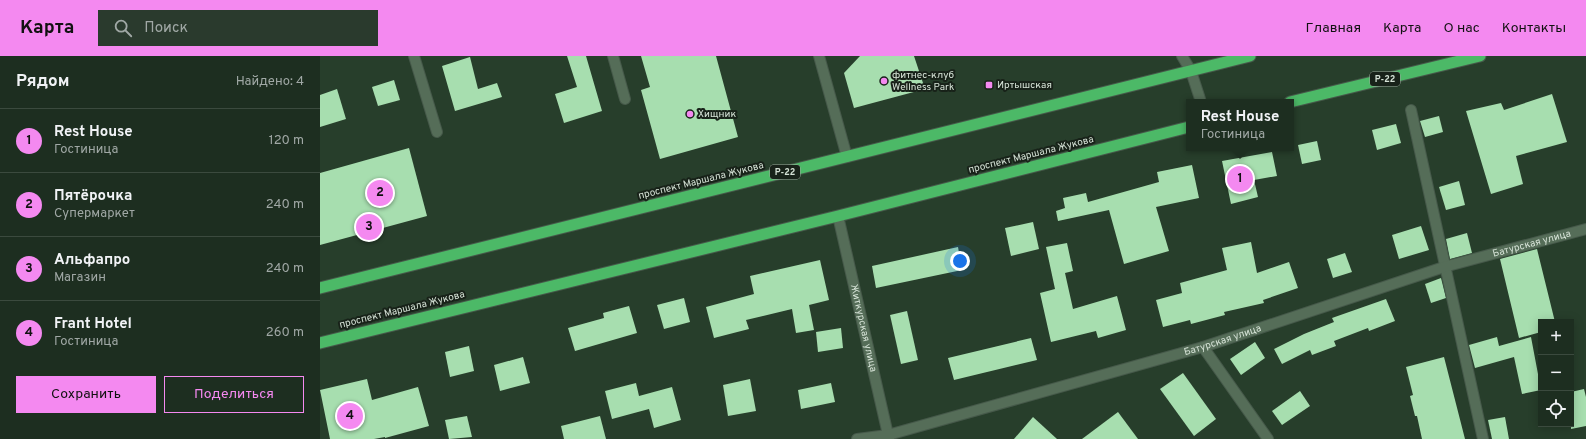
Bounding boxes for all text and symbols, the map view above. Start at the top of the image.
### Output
search box [98,10,378,46]
text: Карта [20,16,74,40]
icon: search [112,17,134,39]
text: Поиск [144,19,188,38]
text: Главная [1306,20,1361,37]
text: Карта [1383,20,1421,37]
text: О нас [1443,20,1480,37]
text: Контакты [1502,20,1566,37]
place label: фитнес-клуб Wellness Park [892,69,955,94]
text: Рядом [16,71,69,93]
road number: Р-22 [1370,72,1400,86]
text: Найдено: 4 [236,74,304,90]
marker: фитнес-клуб Wellness Park [879,76,889,86]
place label: Иртышская [997,79,1052,92]
marker: Иртышская [984,80,994,90]
popup [1186,99,1294,151]
place label: Хищник [698,108,736,121]
text: Rest House [1201,108,1279,127]
marker: Хищник [685,109,695,119]
text: Rest House [54,123,133,142]
text: Гостиница [1201,127,1265,143]
text: 1 [26,133,32,149]
text: 120 m [269,133,304,149]
street label: проспект Маршала Жукова [967,133,1095,177]
text: Гостиница [54,142,118,158]
street label: проспект Маршала Жукова [637,159,765,203]
pin: 1 [1227,164,1253,194]
road number: Р-22 [770,165,800,179]
pin: 2 [367,178,393,208]
text: Пятёрочка [54,187,132,206]
text: 2 [25,197,33,213]
text: 240 m [266,197,304,213]
text: Супермаркет [54,206,135,222]
pin: 3 [356,212,382,242]
street label: Батурская улица [1491,227,1572,260]
text: Альфапро [54,251,130,270]
your location [950,251,970,271]
text: 3 [25,261,33,277]
text: 240 m [266,261,304,277]
text: Магазин [54,270,106,286]
street label: Житкурская улица [847,283,880,373]
street label: проспект Маршала Жукова [338,288,466,332]
text: Frant Hotel [54,315,132,334]
map controls [1538,319,1574,427]
button: + [1538,319,1574,355]
street label: Батурская улица [1182,322,1263,359]
text: 4 [25,325,33,341]
text: 260 m [266,325,304,341]
text: Гостиница [54,334,118,350]
button: − [1538,355,1574,391]
button: Сохранить [16,376,156,413]
button: Поделиться [164,376,304,413]
button: locate [1538,391,1574,427]
pin: 4 [337,401,363,431]

